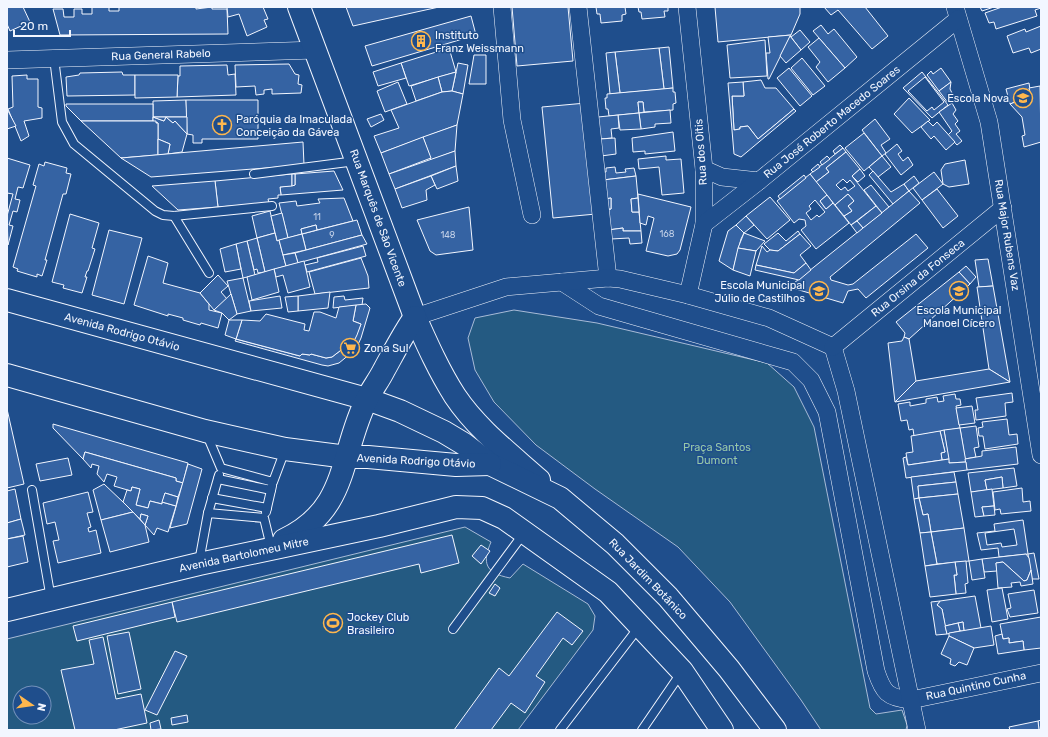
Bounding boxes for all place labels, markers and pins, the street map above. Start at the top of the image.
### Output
place label: Instituto Franz Weissmann [435,29,524,55]
building icon: Instituto Franz Weissmann [410,30,432,52]
school or university icon: Escola Nova [1012,87,1034,109]
place label: Escola Nova [947,92,1009,105]
place label: Paróquia da Imaculada Conceição da Gávea [236,113,352,139]
church icon: Paróquia da Imaculada Conceição da Gávea [211,114,233,136]
place label: Escola Municipal Júlio de Castilhos [714,279,805,305]
school or university icon: Escola Municipal Júlio de Castilhos [808,280,830,302]
school or university icon: Escola Municipal Manoel Cícero [948,280,970,302]
place label: Escola Municipal Manoel Cícero [917,304,1001,330]
supermarket icon: Zona Sul [339,337,361,359]
place label: Zona Sul [364,342,408,355]
place label: Jockey Club Brasileiro [347,611,409,637]
sports icon: Jockey Club Brasileiro [322,612,344,634]

